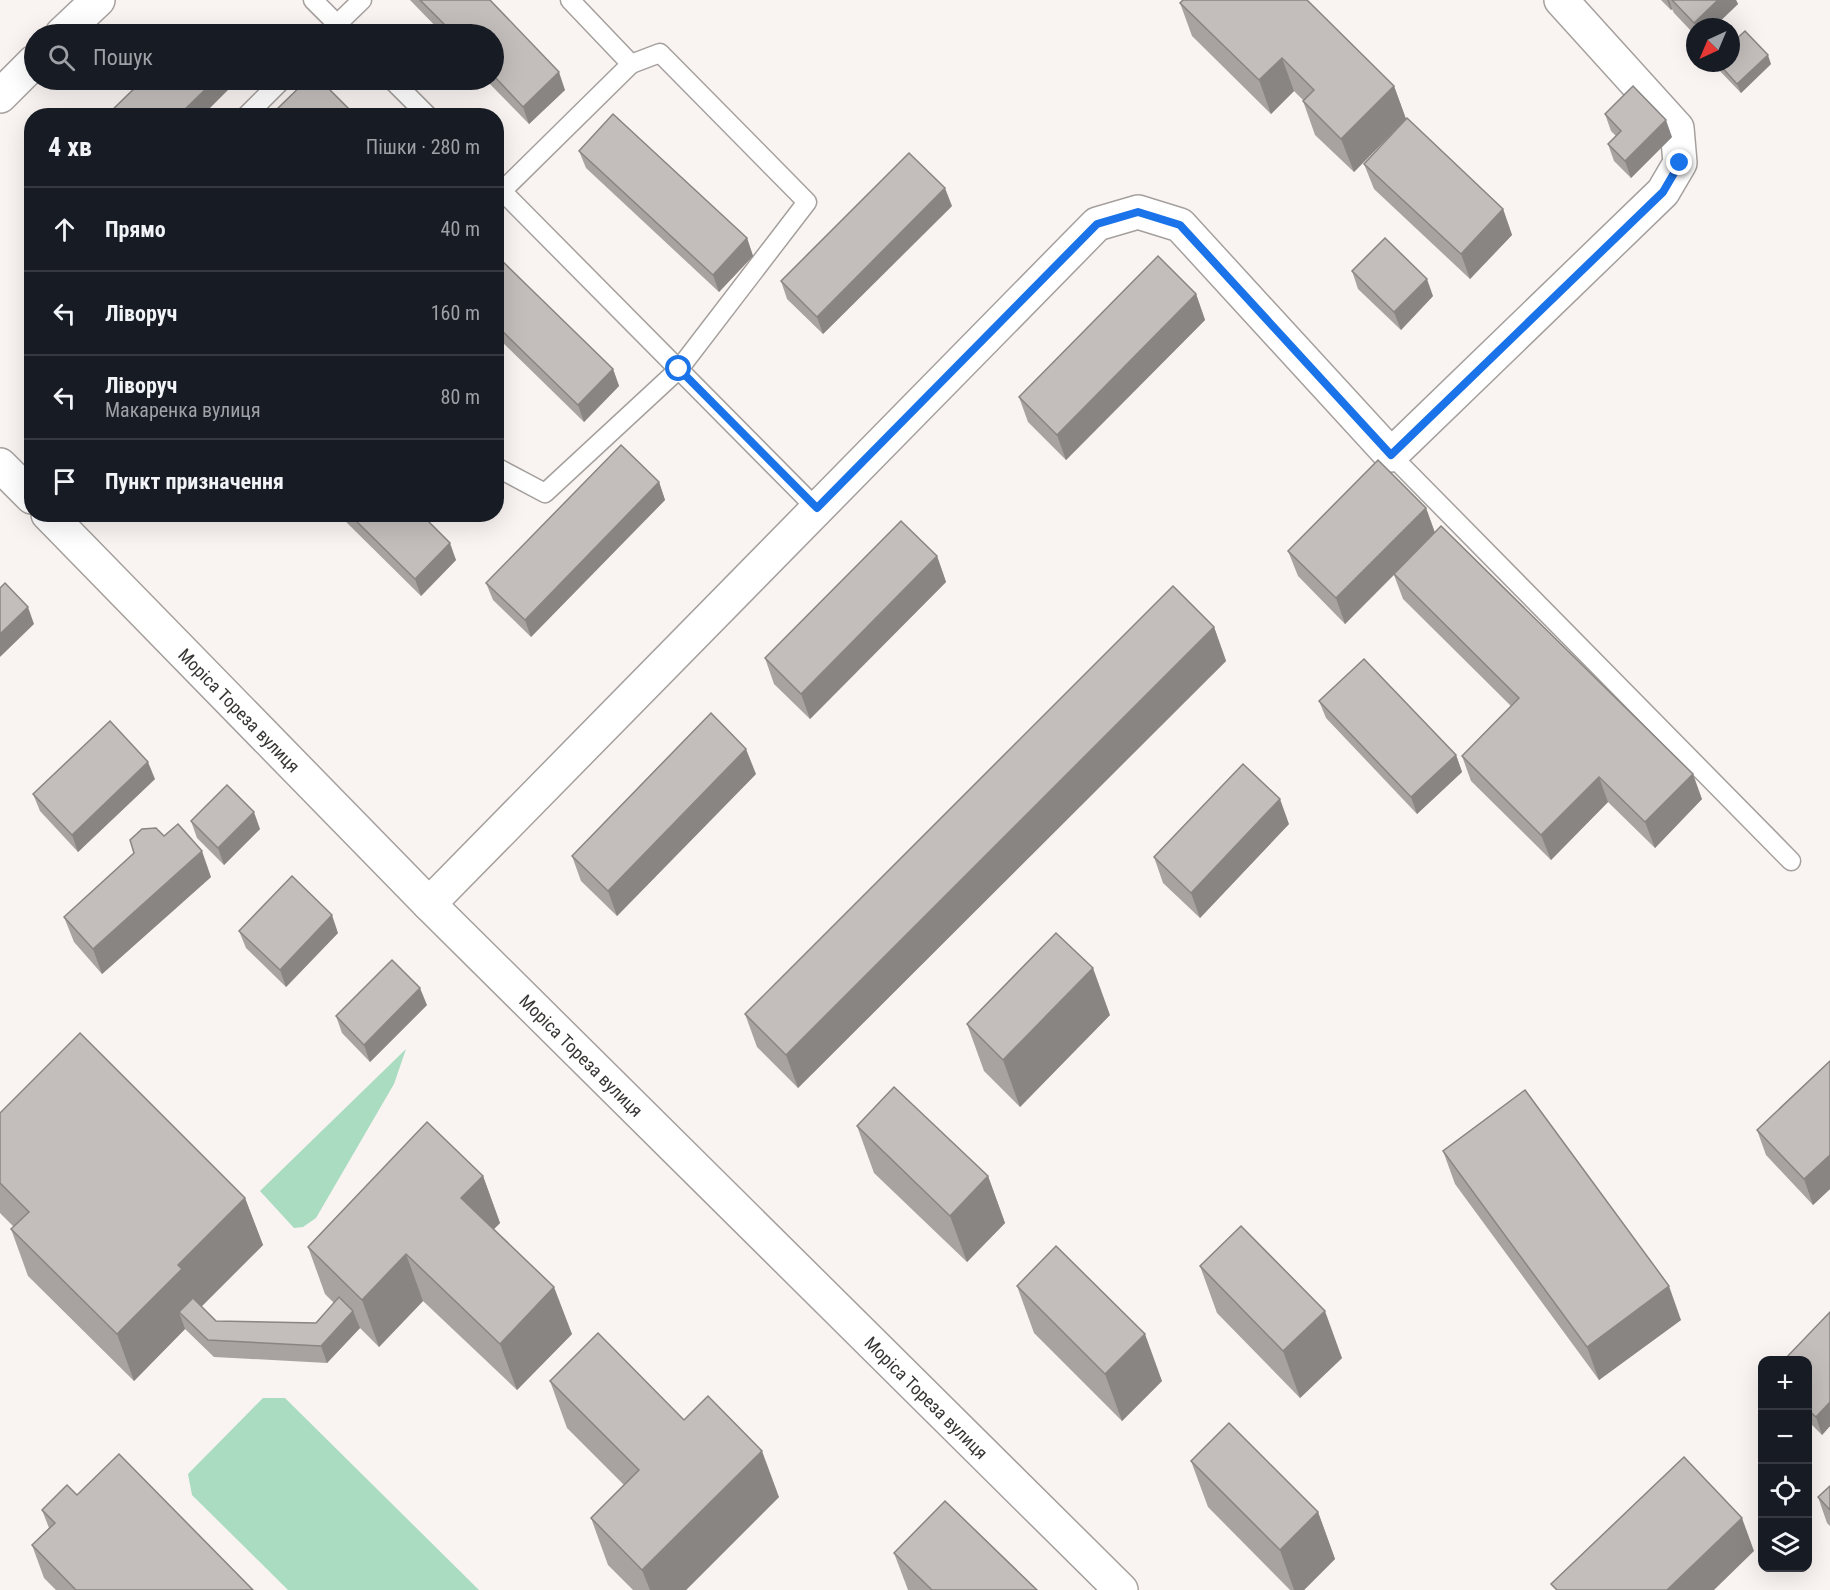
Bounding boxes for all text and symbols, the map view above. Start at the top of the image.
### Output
north arrow [1686,18,1740,72]
search box [24,24,504,90]
icon: search [45,41,78,74]
text: Пошук [93,45,153,70]
text: 4 хв [48,132,92,162]
text: Пішки · 280 m [366,135,480,159]
route end [1666,149,1692,175]
icon: ahead [48,213,81,246]
text: Прямо [105,217,166,242]
text: 40 m [441,217,480,241]
icon: left [48,297,81,330]
text: Ліворуч [105,301,177,326]
text: 160 m [431,301,480,325]
route start [665,355,691,381]
text: Ліворуч [105,373,177,398]
icon: left [48,381,81,414]
text: 80 m [441,385,480,409]
text: Макаренка вулиця [105,398,261,422]
icon: arrive [48,465,81,498]
text: Пункт призначення [105,469,284,494]
street label: Моріса Тореза вулиця [174,644,305,776]
street label: Моріса Тореза вулиця [516,990,647,1121]
street label: Моріса Тореза вулиця [861,1332,993,1463]
map controls [1758,1356,1812,1572]
button: + [1758,1356,1812,1410]
button: − [1758,1410,1812,1464]
button: locate [1758,1464,1812,1518]
button: layers [1758,1518,1812,1572]

